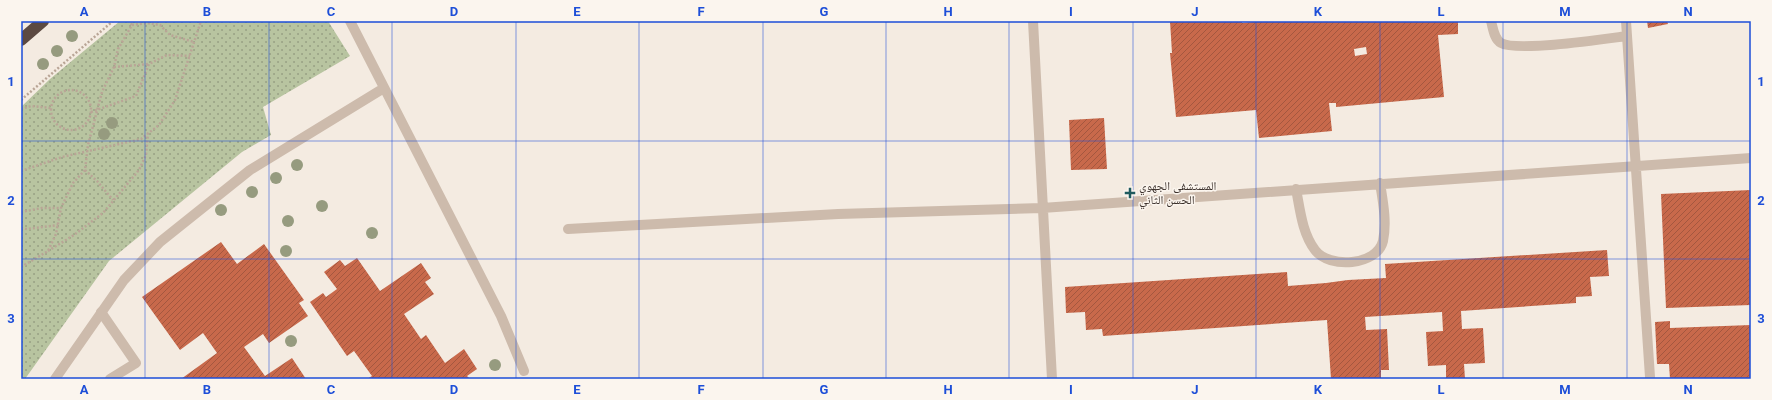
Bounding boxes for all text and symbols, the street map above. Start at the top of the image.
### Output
text: A [80,4,89,19]
text: B [203,4,211,19]
text: C [327,4,336,19]
text: D [450,4,458,19]
text: E [573,4,581,19]
text: F [697,4,705,19]
text: G [820,4,829,19]
text: H [943,4,953,19]
text: I [1069,4,1073,19]
text: J [1191,4,1199,19]
text: K [1314,4,1323,19]
text: L [1437,4,1445,19]
text: M [1559,4,1571,19]
text: N [1683,4,1693,19]
text: 1 [7,74,15,89]
text: 1 [1757,74,1765,89]
place label: المستشفى الجهوي الحسن الثاني [1139,179,1217,210]
marker: المستشفى الجهوي الحسن الثاني [1124,187,1136,199]
text: 2 [7,193,15,208]
text: 2 [1757,193,1765,208]
text: 3 [7,311,15,326]
text: 3 [1757,311,1765,326]
text: A [80,382,89,397]
text: B [203,382,211,397]
text: C [327,382,336,397]
text: D [450,382,458,397]
text: E [573,382,581,397]
text: F [697,382,705,397]
text: G [820,382,829,397]
text: H [943,382,953,397]
text: I [1069,382,1073,397]
text: J [1191,382,1199,397]
text: K [1314,382,1323,397]
text: L [1437,382,1445,397]
text: M [1559,382,1571,397]
text: N [1683,382,1693,397]

